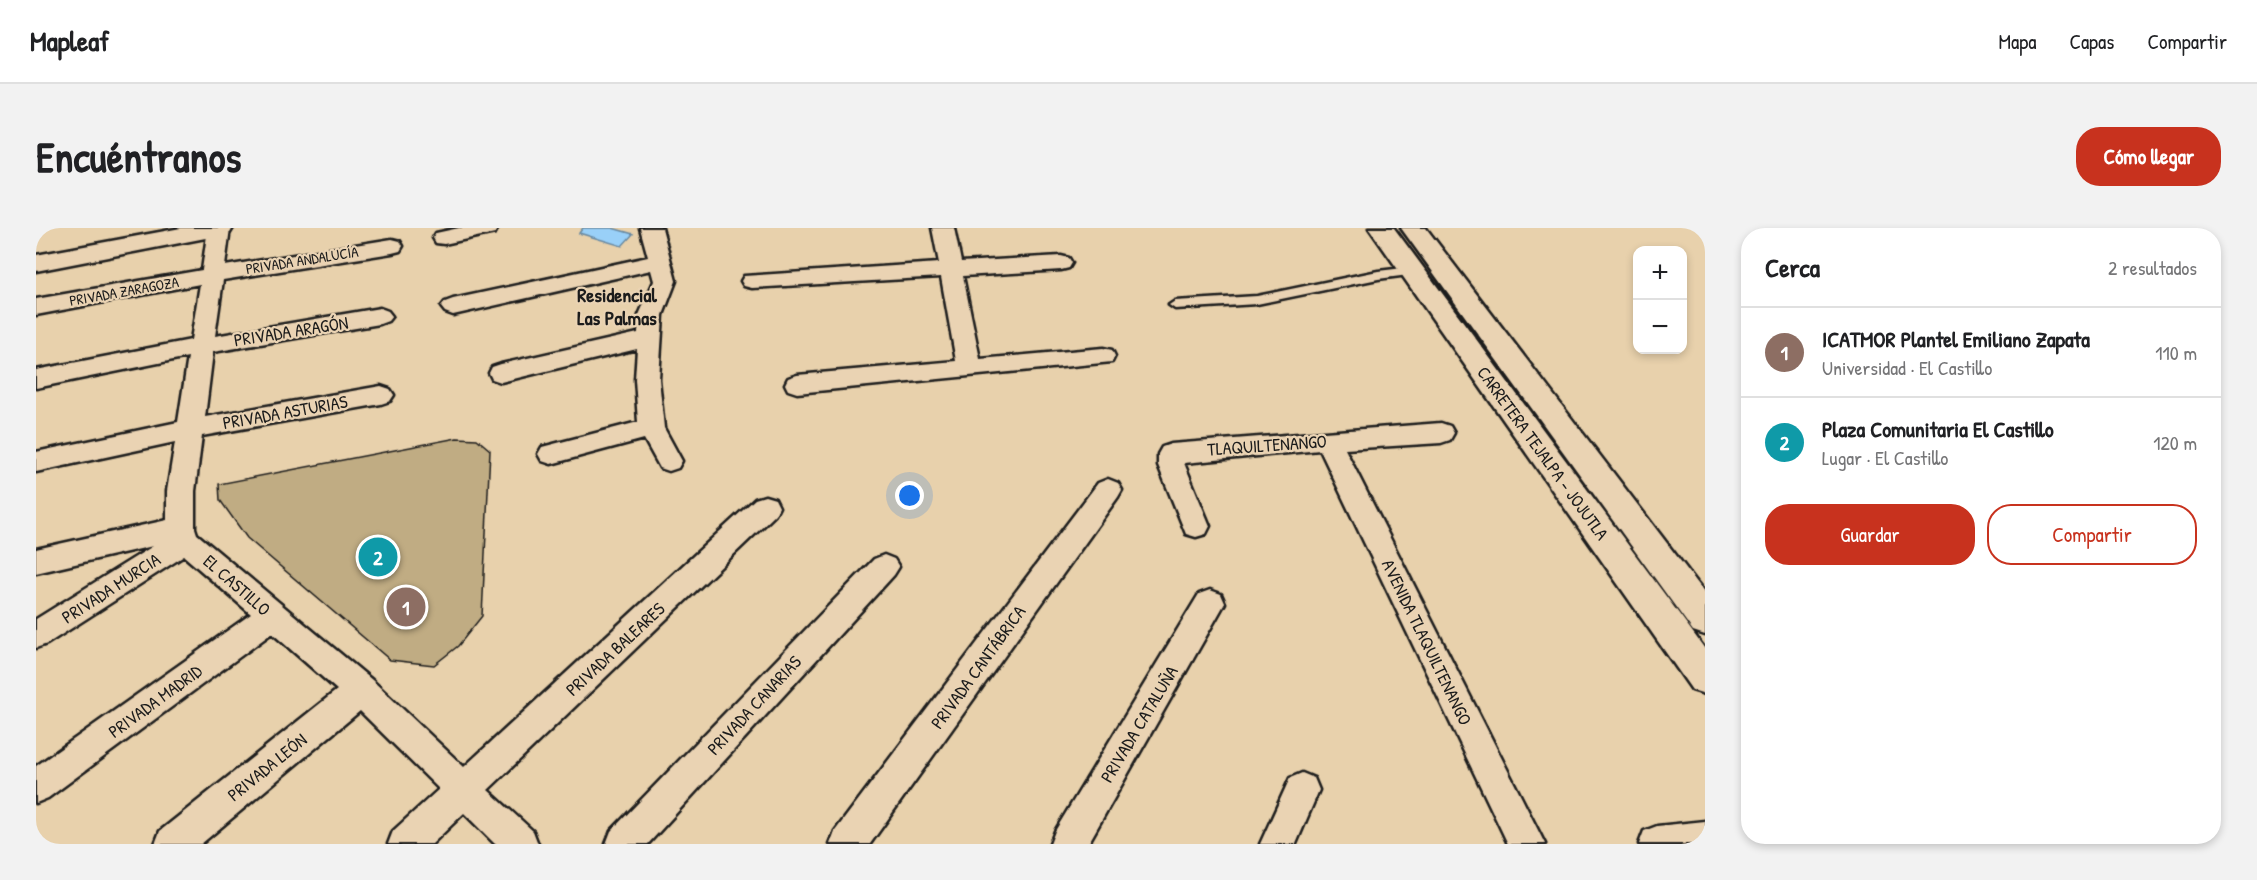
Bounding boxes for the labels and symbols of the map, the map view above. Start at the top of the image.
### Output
street label: PRIVADA ANDALUCÍA [244,241,361,279]
street label: PRIVADA ZARAGOZA [68,271,181,311]
district label: Residencial Las Palmas [577,281,657,331]
street label: PRIVADA ARAGÓN [232,310,350,352]
street label: CARRETERA TEJALPA - JOJUTLA [1471,361,1615,545]
street label: PRIVADA ASTURIAS [221,389,349,435]
street label: TLAQUILTENANGO [1207,428,1327,462]
your location [895,481,924,510]
pin: 2 [358,534,398,580]
street label: PRIVADA MURCIA [57,547,165,629]
street label: EL CASTILLO [198,549,276,621]
street label: AVENIDA TLAQUILTENANGO [1376,555,1478,729]
pin: 1 [386,584,425,629]
street label: PRIVADA BALEARES [560,596,670,702]
street label: PRIVADA CANTÁBRICA [925,600,1031,734]
street label: PRIVADA CANARIAS [701,650,807,760]
street label: PRIVADA MADRID [103,658,207,744]
street label: PRIVADA CATALUÑA [1094,661,1184,787]
street label: PRIVADA LEÓN [222,727,312,807]

